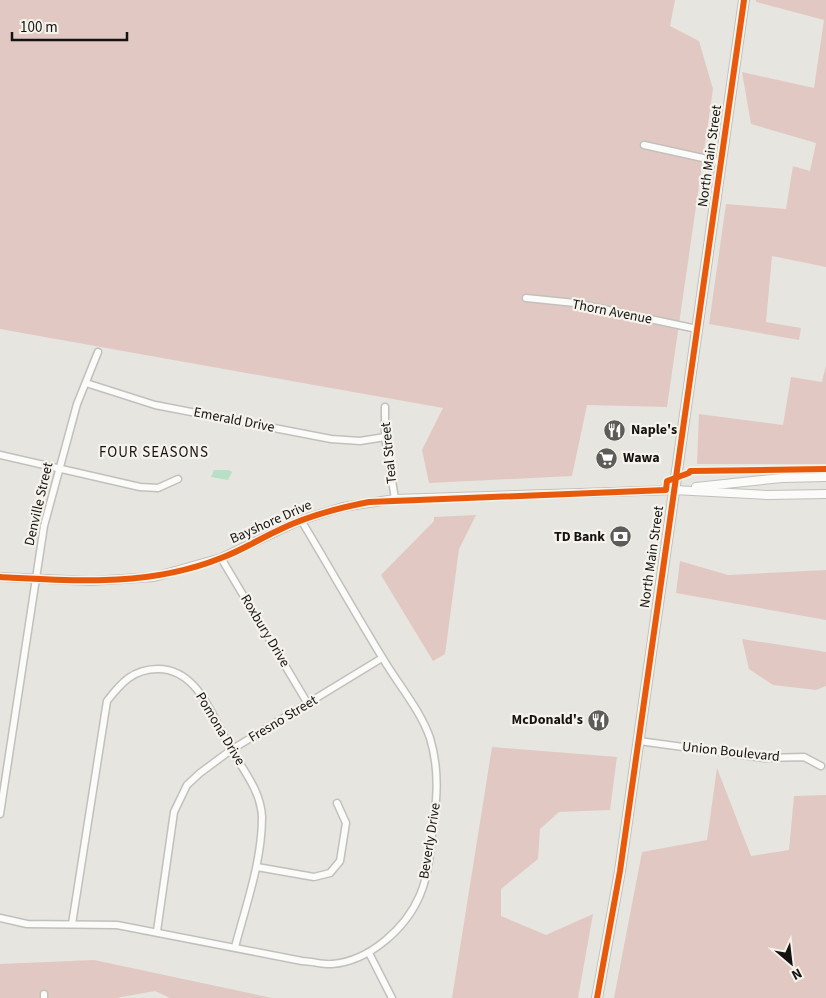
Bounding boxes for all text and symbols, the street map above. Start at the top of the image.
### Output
scale bar [12,10,128,42]
text: 100 m [20,17,58,38]
street label: North Main Street [693,103,727,208]
street label: Thorn Avenue [570,294,654,330]
street label: Emerald Drive [192,402,276,438]
restaurant icon: Naple's [603,418,627,442]
place label: Naple's [631,420,677,440]
street label: Teal Street [376,421,402,485]
district label: FOUR SEASONS [99,442,209,463]
supermarket icon: Wawa [595,446,619,470]
place label: Wawa [623,448,660,468]
street label: Denville Street [20,460,58,548]
street label: Bayshore Drive [227,495,315,549]
street label: North Main Street [635,504,669,609]
bank icon: TD Bank [609,525,633,549]
place label: TD Bank [554,527,605,547]
street label: Roxbury Drive [235,591,295,671]
street label: Pomona Drive [190,689,250,769]
street label: Fresno Street [245,690,321,747]
restaurant icon: McDonald's [587,708,611,732]
place label: McDonald's [512,710,583,730]
street label: Union Boulevard [681,737,781,767]
street label: Beverly Drive [414,801,446,880]
north arrow [766,938,816,988]
text: N [788,963,805,985]

